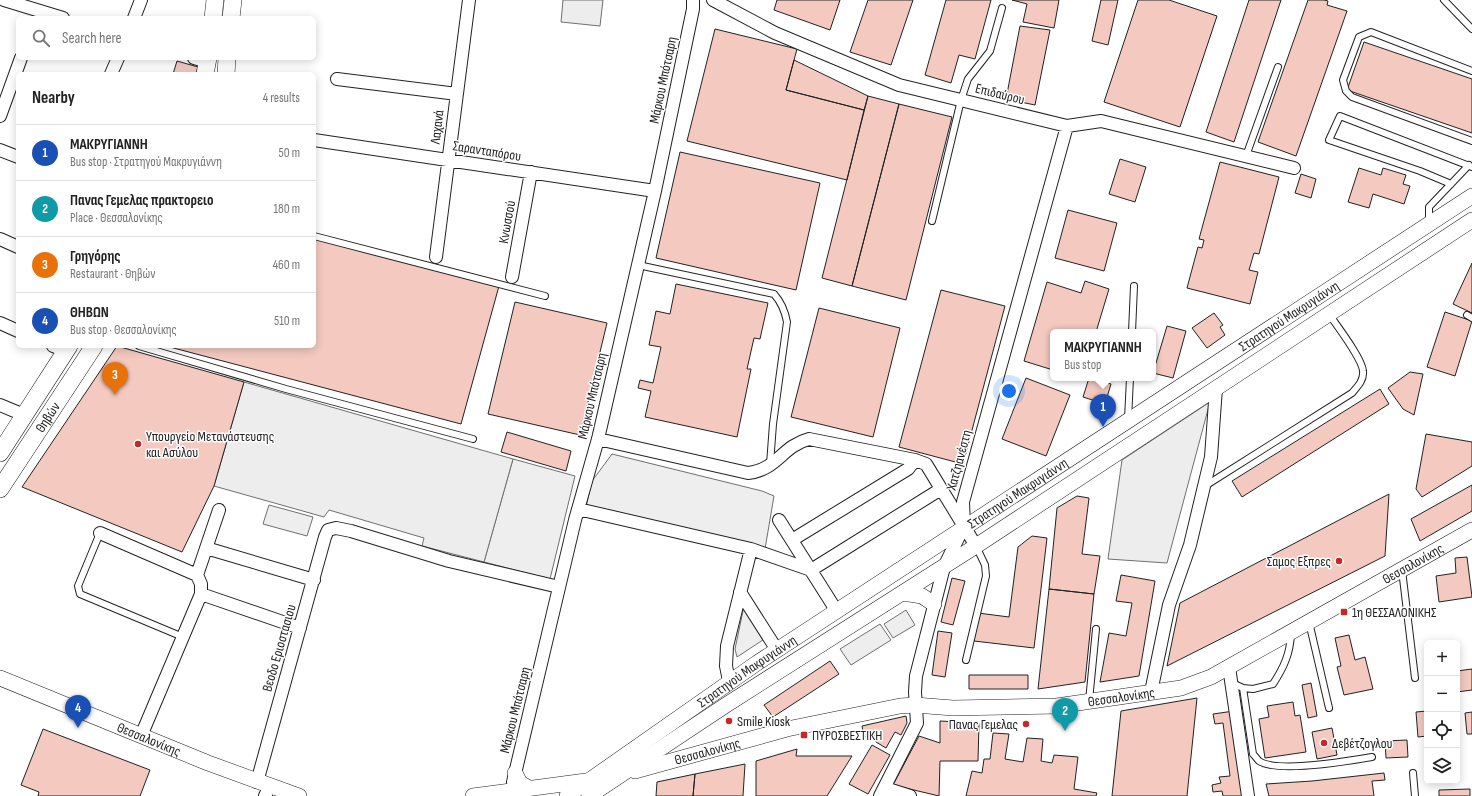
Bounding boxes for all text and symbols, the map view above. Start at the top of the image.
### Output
search box [16,16,316,60]
icon: search [30,27,52,49]
text: Search here [62,29,122,48]
street label: Μάρκου Μπότσαρη [645,35,681,125]
street label: Επιδαύρου [974,80,1027,108]
text: Nearby [32,88,75,108]
text: 4 results [263,90,300,106]
street label: Λαχανά [426,109,448,146]
text: ΜΑΚΡΥΓΙΑΝΝΗ [70,135,148,154]
street label: Σαρανταπόρου [452,137,522,165]
text: 1 [42,145,48,161]
text: 50 m [279,145,300,161]
text: Bus stop · Στρατηγού Μακρυγιάννη [70,154,222,170]
text: Πανας Γεμελας πρακτορειο [70,191,213,210]
street label: Κνωσσού [495,199,519,245]
text: 2 [42,201,48,217]
text: 180 m [274,201,300,217]
text: Place · Θεσσαλονίκης [70,210,163,226]
text: Γρηγόρης [70,247,121,266]
text: 3 [42,257,48,273]
text: 460 m [273,257,300,273]
text: Restaurant · Θηβών [70,266,155,282]
street label: Στρατηγού Μακρυγιάννη [1235,277,1342,355]
text: ΘΗΒΩΝ [70,303,109,322]
text: 4 [42,313,48,329]
text: 510 m [274,313,300,329]
text: Bus stop · Θεσσαλονίκης [70,322,177,338]
popup [1050,329,1156,381]
text: ΜΑΚΡΥΓΙΑΝΝΗ [1064,338,1142,357]
street label: Μάρκου Μπότσαρη [574,351,610,441]
text: Bus stop [1064,357,1101,373]
pin: 3 [102,362,128,395]
your location [999,381,1019,401]
pin: 1 [1090,394,1116,427]
street label: Θηβών [31,398,64,436]
place label: Υπουργείο Μετανάστευσης και Ασύλου [146,428,274,461]
street label: Χατζηανέστη [943,428,975,493]
marker: Υπουργείο Μετανάστευσης και Ασύλου [133,439,143,449]
street label: Στρατηγού Μακρυγιάννη [964,454,1071,532]
street label: Θεσσαλονίκης [1379,539,1446,587]
place label: Σαμος Εξπρες [1267,553,1331,570]
marker: Σαμος Εξπρες [1334,556,1344,566]
street label: Βεοδο Εριοστασιου [258,602,300,694]
place label: 1η ΘΕΣΣΑΛΟΝΙΚΗΣ [1352,604,1437,621]
marker: 1η ΘΕΣΣΑΛΟΝΙΚΗΣ [1339,607,1349,617]
street label: Στρατηγού Μακρυγιάννη [694,631,800,711]
map controls [1424,640,1460,784]
button: + [1424,640,1460,676]
street label: Μάρκου Μπότσαρη [496,665,534,755]
button: − [1424,676,1460,712]
street label: Θεσσαλονίκης [1087,683,1156,710]
pin: 4 [65,695,91,728]
pin: 2 [1052,698,1078,731]
button: locate [1424,712,1460,748]
place label: Smile Kiosk [737,713,791,730]
marker: Smile Kiosk [724,716,734,726]
place label: Πανας Γεμελας [949,716,1018,733]
street label: Θεσσαλονίκης [115,718,184,760]
marker: Πανας Γεμελας [1021,719,1031,729]
place label: ΠΥΡΟΣΒΕΣΤΙΚΗ [812,727,882,744]
marker: ΠΥΡΟΣΒΕΣΤΙΚΗ [799,730,809,740]
street label: Θεσσαλονίκης [672,734,742,768]
place label: Δεβέτζογλου [1332,735,1393,752]
marker: Δεβέτζογλου [1319,738,1329,748]
button: layers [1424,748,1460,784]

